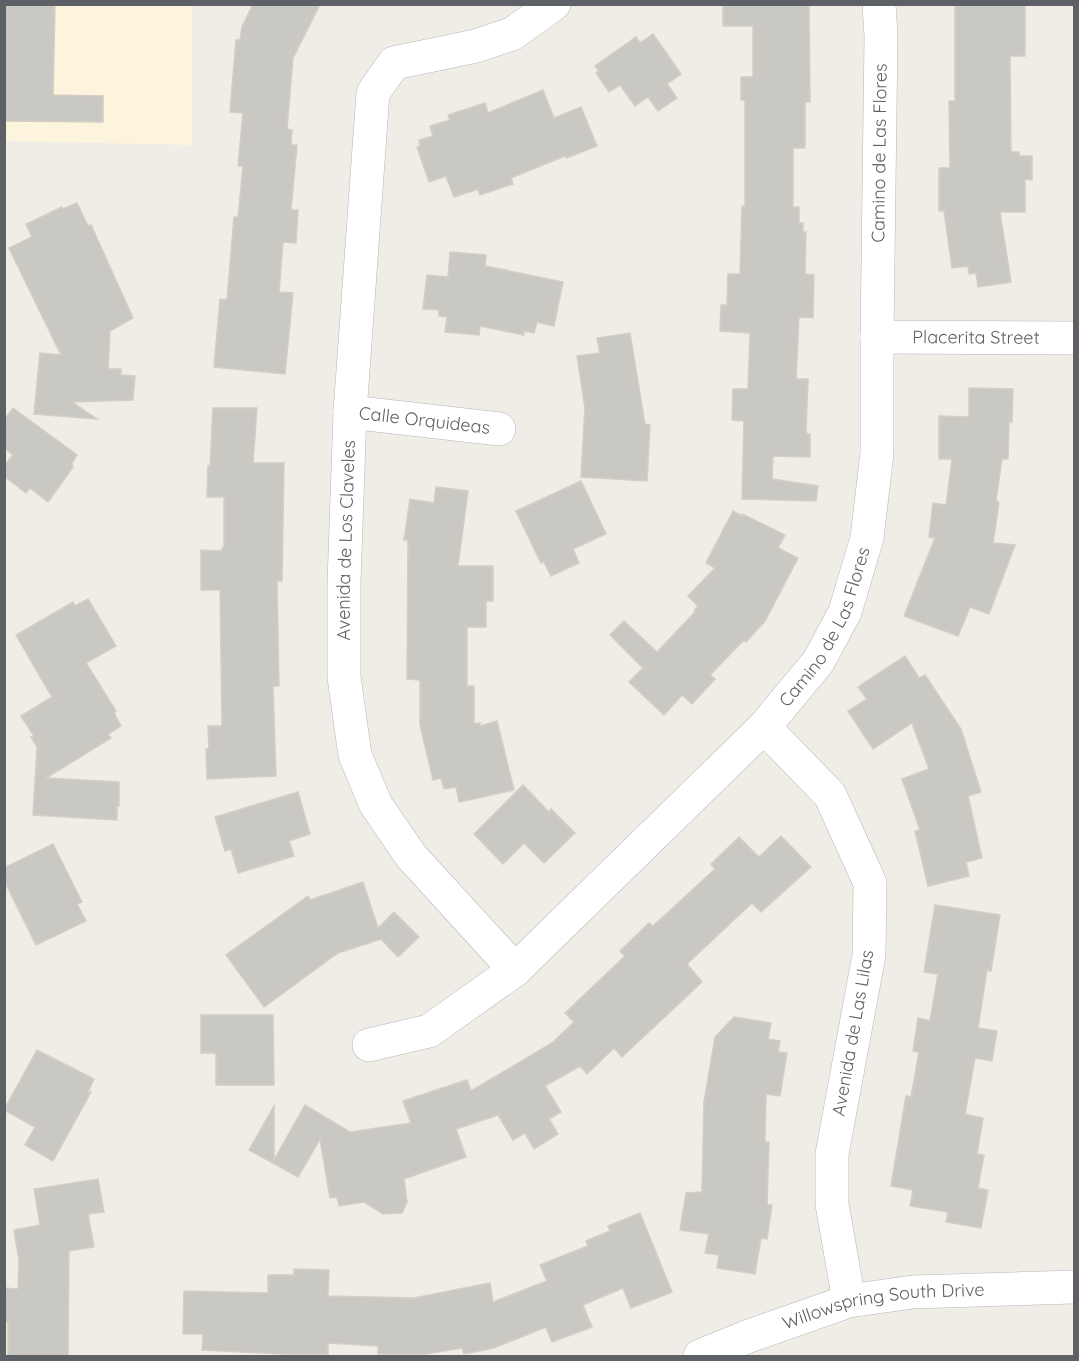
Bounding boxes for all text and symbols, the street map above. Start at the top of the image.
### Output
street label: Camino de Las Flores [866,63,892,243]
street label: Placerita Street [912,325,1040,349]
street label: Calle Orquideas [358,401,491,439]
street label: Avenida de Los Claveles [332,440,360,640]
street label: Camino de Las Flores [774,544,875,711]
street label: Avenida de Las Lilas [827,948,878,1118]
street label: Willowspring South Drive [779,1278,985,1335]

